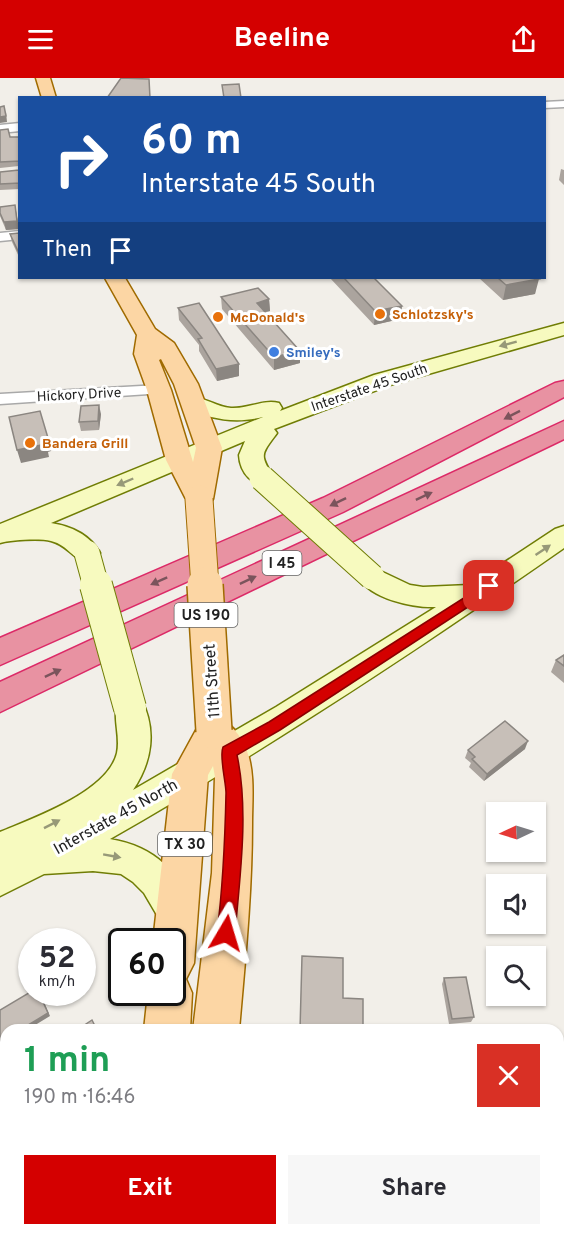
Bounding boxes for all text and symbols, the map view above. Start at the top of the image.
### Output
text: Beeline [234,22,330,56]
icon: menu [24,23,57,56]
icon: share [507,23,540,56]
text: 60 m [141,116,242,169]
icon: right [42,120,120,198]
text: Interstate 45 South [141,168,376,202]
icon: arrive [104,234,137,267]
text: Then [42,237,92,264]
marker: Schlotzsky's [373,307,387,321]
place label: Schlotzsky's [392,307,474,324]
marker: McDonald's [211,310,225,324]
place label: McDonald's [230,310,305,327]
one-way arrow [498,340,516,349]
marker: Smiley's [267,345,281,359]
place label: Smiley's [286,345,341,362]
street label: Interstate 45 South [309,361,430,416]
street label: Hickory Drive [36,385,122,406]
one-way arrow [503,410,520,419]
marker: Bandera Grill [23,436,37,450]
place label: Bandera Grill [42,436,128,453]
one-way arrow [115,477,133,487]
one-way arrow [415,491,432,500]
one-way arrow [329,498,346,507]
one-way arrow [534,544,550,556]
road number: I 45 [262,551,302,575]
pin [463,560,514,611]
icon: arrive [472,569,505,602]
one-way arrow [239,575,256,584]
one-way arrow [151,577,168,586]
road number: US 190 [174,603,238,627]
street label: 11th Street [200,643,226,719]
one-way arrow [44,668,61,677]
street label: Interstate 45 North [50,775,181,860]
north arrow [486,802,546,862]
map controls [486,802,546,1006]
one-way arrow [44,819,61,829]
road number: TX 30 [158,832,212,856]
one-way arrow [103,852,122,861]
button: sound [486,874,546,934]
position arrow [194,901,258,965]
speed limit sign: 60 [108,928,186,1006]
text: 52 [39,941,75,978]
button: search [486,946,546,1006]
text: km/h [39,973,75,992]
text: 1 min [24,1039,110,1085]
button: close [477,1044,540,1107]
text: 190 m · 16:46 [24,1085,135,1111]
button: Exit [24,1155,276,1224]
button: Share [288,1155,540,1224]

